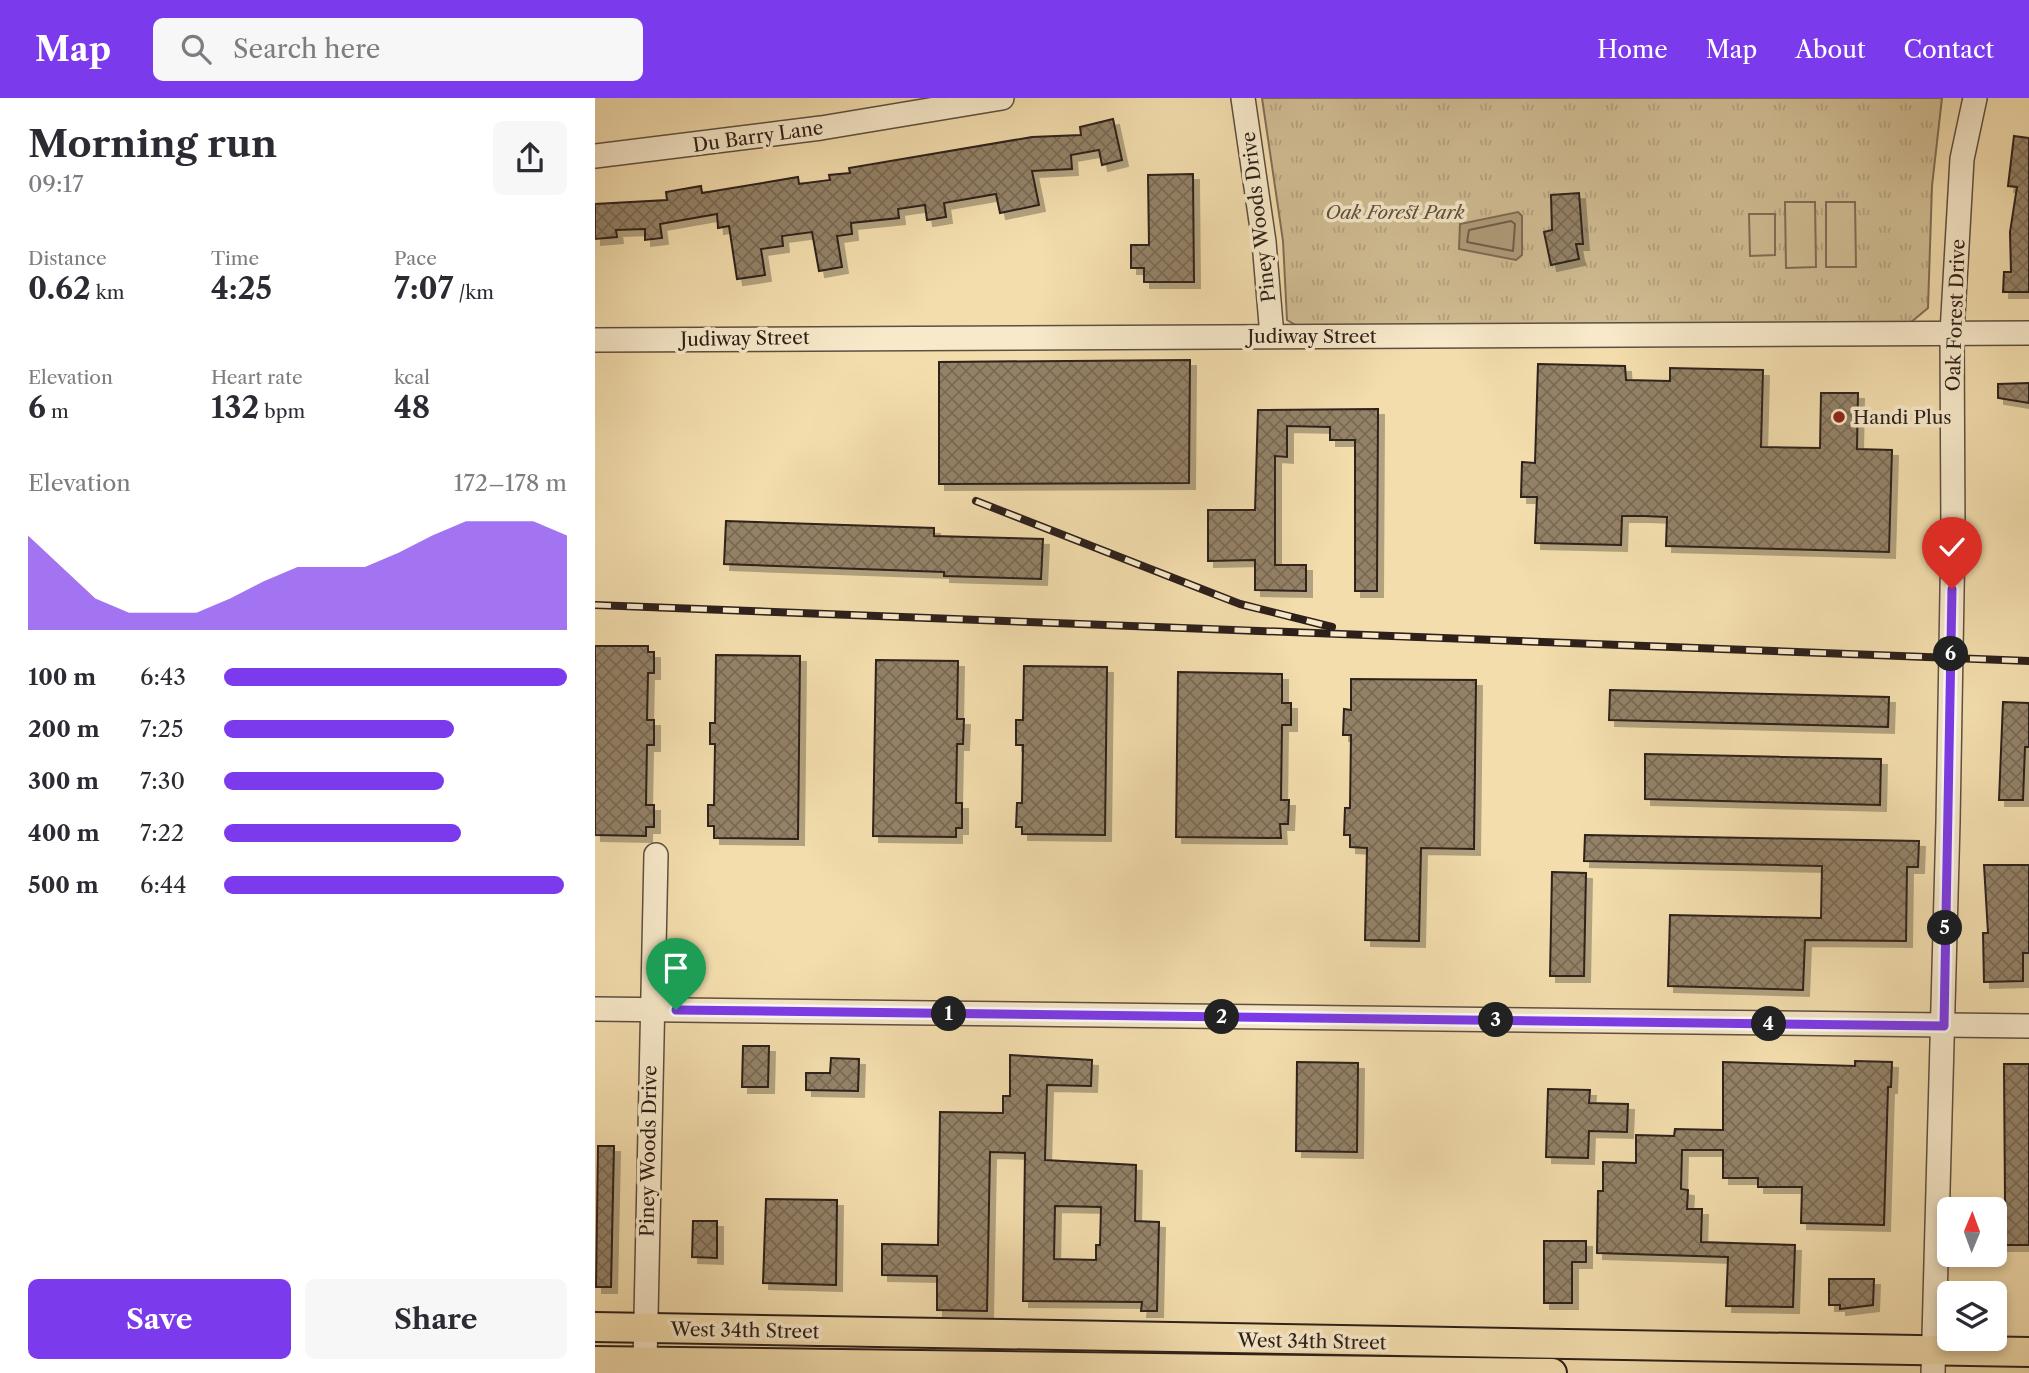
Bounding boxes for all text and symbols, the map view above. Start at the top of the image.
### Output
search box [153,18,643,81]
text: Map [35,29,111,70]
icon: search [177,30,215,68]
text: Search here [233,33,380,65]
text: Home [1597,35,1668,64]
text: Map [1706,35,1757,64]
text: About [1795,35,1866,64]
text: Contact [1904,35,1994,64]
street label: Du Barry Lane [691,116,825,157]
text: Morning run [28,120,277,167]
button: share [493,121,567,195]
street label: Piney Woods Drive [1237,130,1280,303]
text: 09:17 [28,170,84,198]
park label: Oak Forest Park [1325,201,1465,224]
street label: Oak Forest Drive [1941,238,1970,392]
text: Distance [28,247,107,270]
text: Time [211,247,259,270]
text: Pace [394,247,437,270]
text: 0.62 [28,270,91,307]
text: 4:25 [211,270,272,307]
text: 7:07 [394,270,453,307]
text: km [91,281,124,304]
text: /km [453,281,494,304]
street label: Judiway Street [1244,325,1377,348]
street label: Judiway Street [677,326,810,351]
text: Elevation [28,366,113,389]
text: Heart rate [211,366,303,389]
text: kcal [394,366,430,389]
text: 6 [28,389,46,426]
text: 132 [211,389,259,426]
text: 48 [394,389,430,426]
text: m [46,400,69,423]
text: bpm [259,400,305,423]
place label: Handi Plus [1853,406,1952,429]
marker: Handi Plus [1831,409,1847,425]
text: Elevation [28,469,131,497]
text: 172–178 m [454,469,567,497]
pin [1922,517,1982,589]
icon: check [1933,528,1971,566]
pin: 6 [1933,636,1969,672]
text: 6 [1945,642,1956,665]
text: 100 m [28,663,96,691]
text: 6:43 [140,663,186,691]
text: 200 m [28,715,100,743]
text: 7:25 [140,715,184,743]
text: 300 m [28,767,99,795]
text: 7:30 [140,767,185,795]
text: 400 m [28,819,100,847]
text: 7:22 [140,819,184,847]
text: 500 m [28,871,99,899]
text: 6:44 [140,871,187,899]
pin: 5 [1927,910,1963,946]
text: 5 [1939,916,1950,939]
pin [646,938,706,1010]
icon: arrive [657,949,695,987]
pin: 1 [931,996,967,1032]
pin: 2 [1205,1000,1239,1034]
text: 1 [944,1002,953,1025]
pin: 3 [1479,1002,1513,1038]
text: 2 [1216,1005,1227,1028]
pin: 4 [1751,1006,1787,1042]
text: 3 [1490,1008,1501,1031]
text: 4 [1763,1012,1774,1035]
street label: Piney Woods Drive [636,1065,661,1237]
north arrow [1937,1197,2007,1267]
map controls [1937,1197,2007,1351]
button: Save [28,1279,291,1359]
button: Share [305,1279,567,1359]
button: layers [1937,1281,2007,1351]
street label: West 34th Street [669,1318,820,1343]
street label: West 34th Street [1236,1329,1387,1354]

